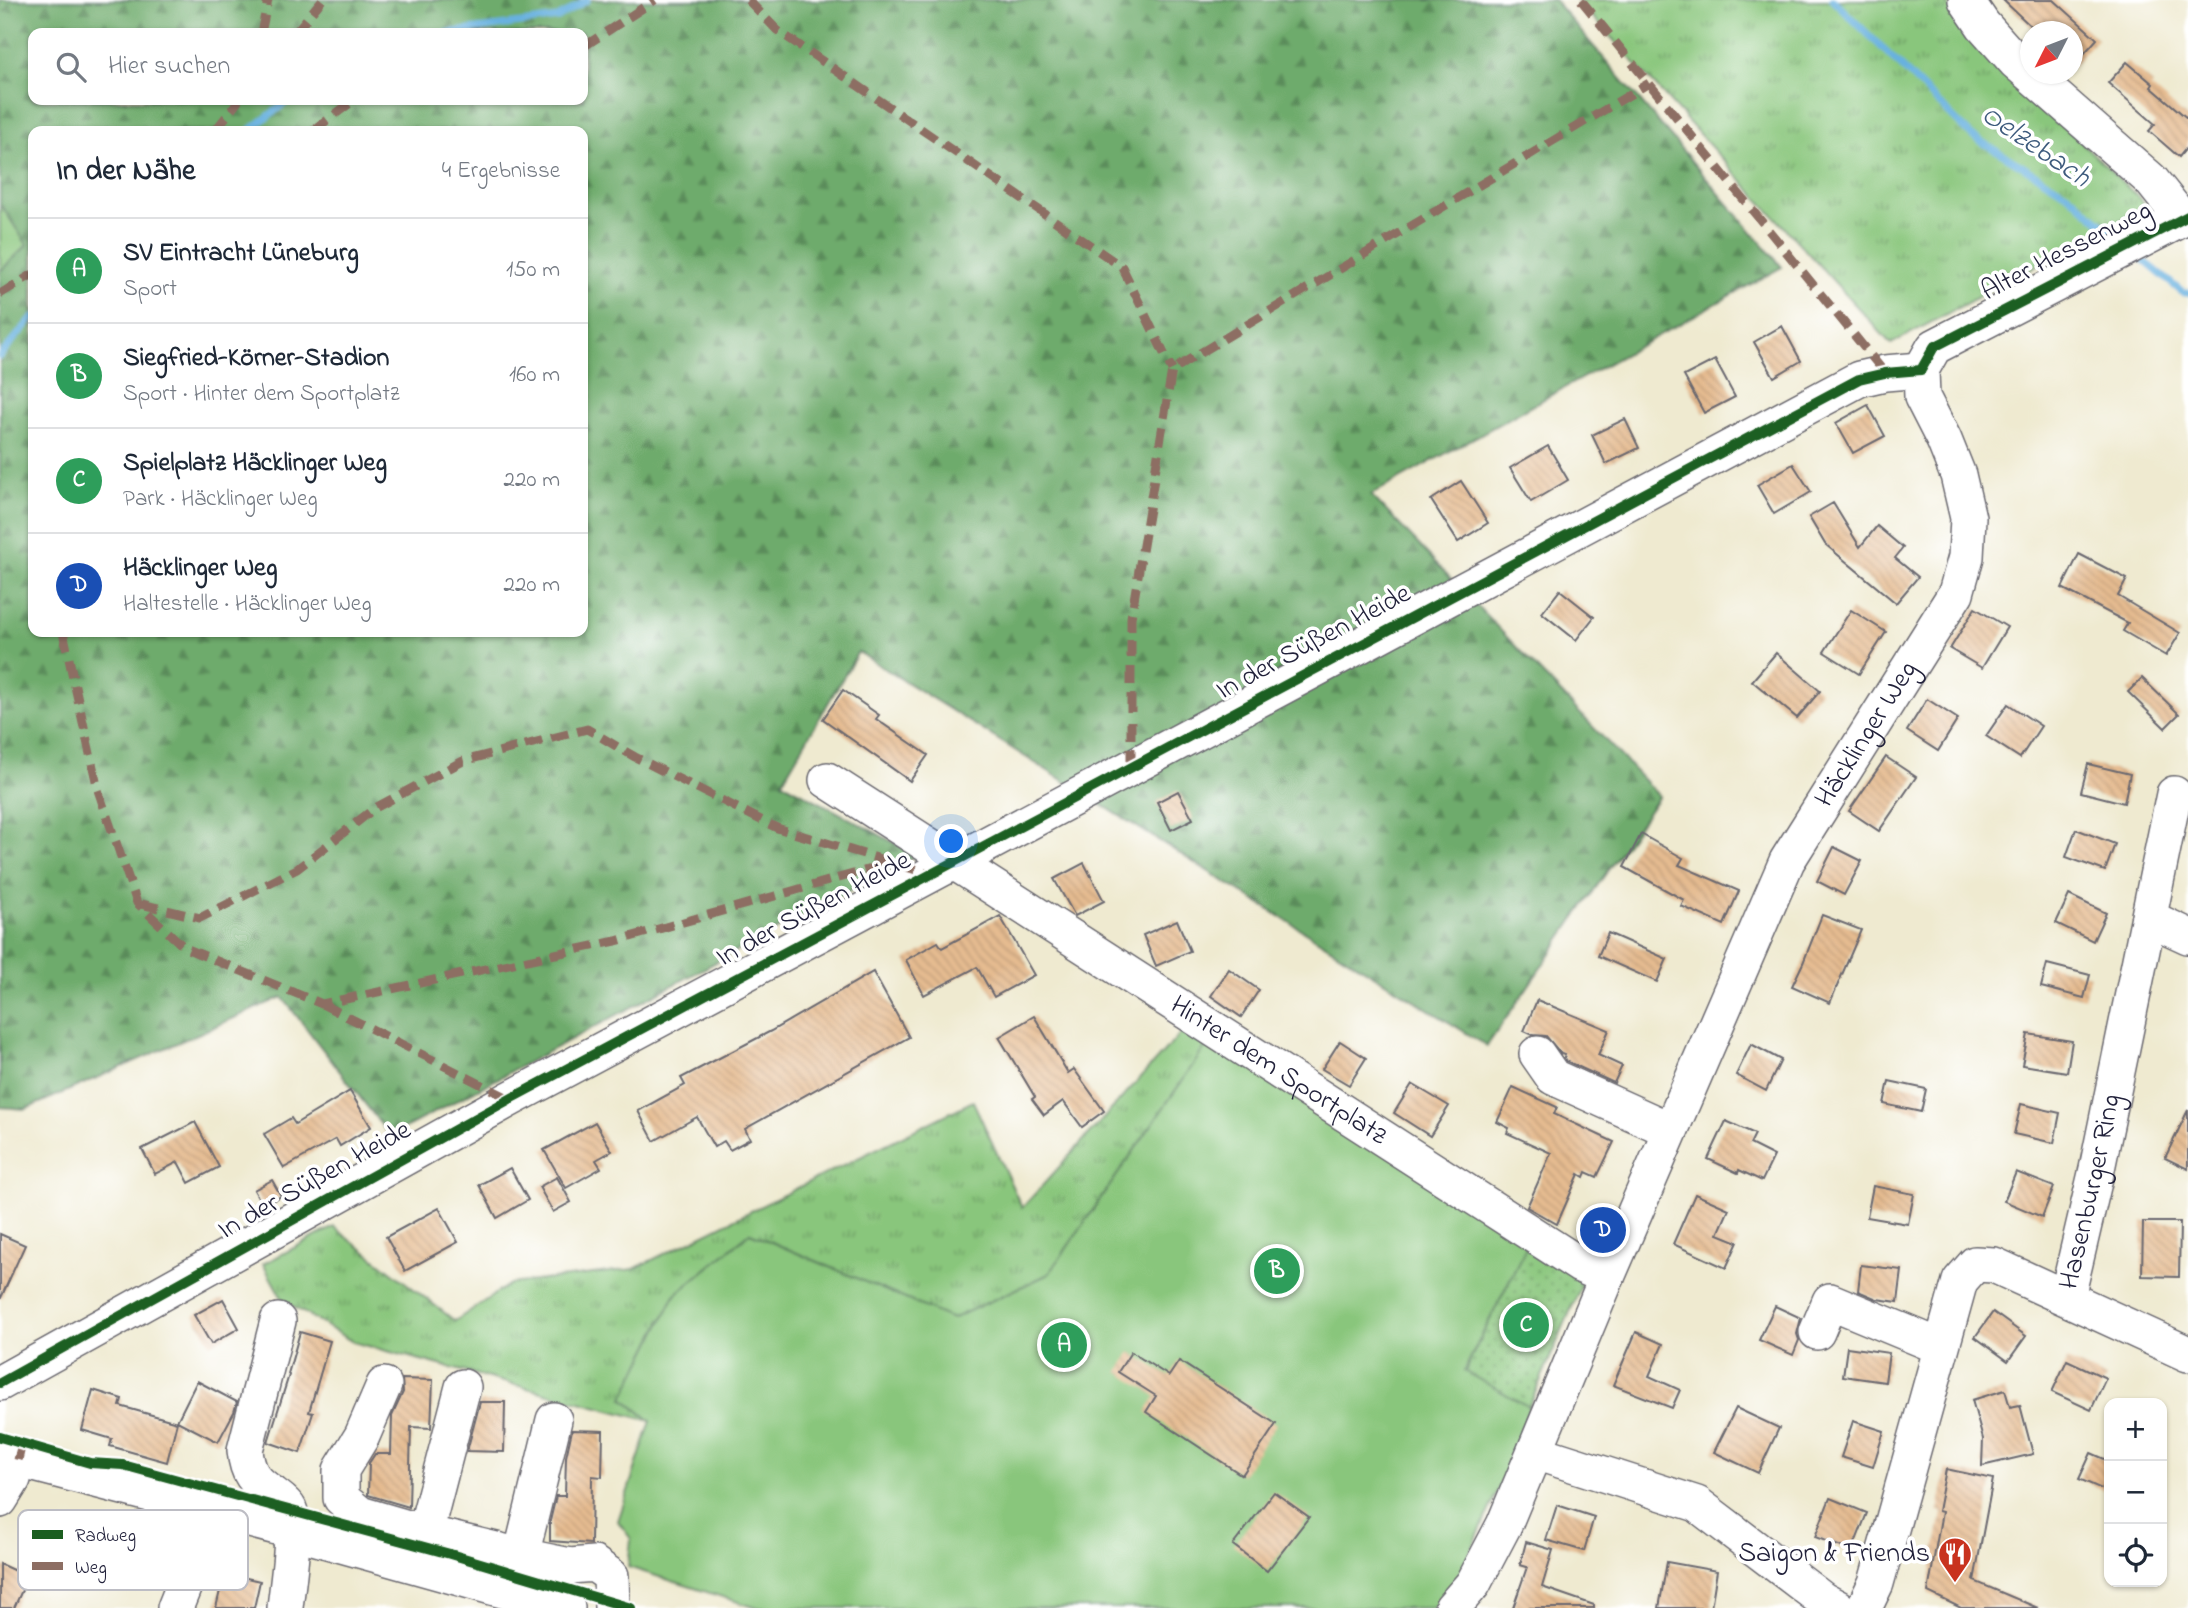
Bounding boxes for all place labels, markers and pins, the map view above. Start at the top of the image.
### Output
pin: D [1580,1204,1626,1256]
pin: B [1254,1245,1300,1297]
pin: C [1503,1299,1549,1351]
pin: A [1041,1319,1087,1371]
place label: Saigon & Friends [1738,1534,1930,1575]
restaurant icon: Saigon & Friends [1936,1535,1974,1584]

